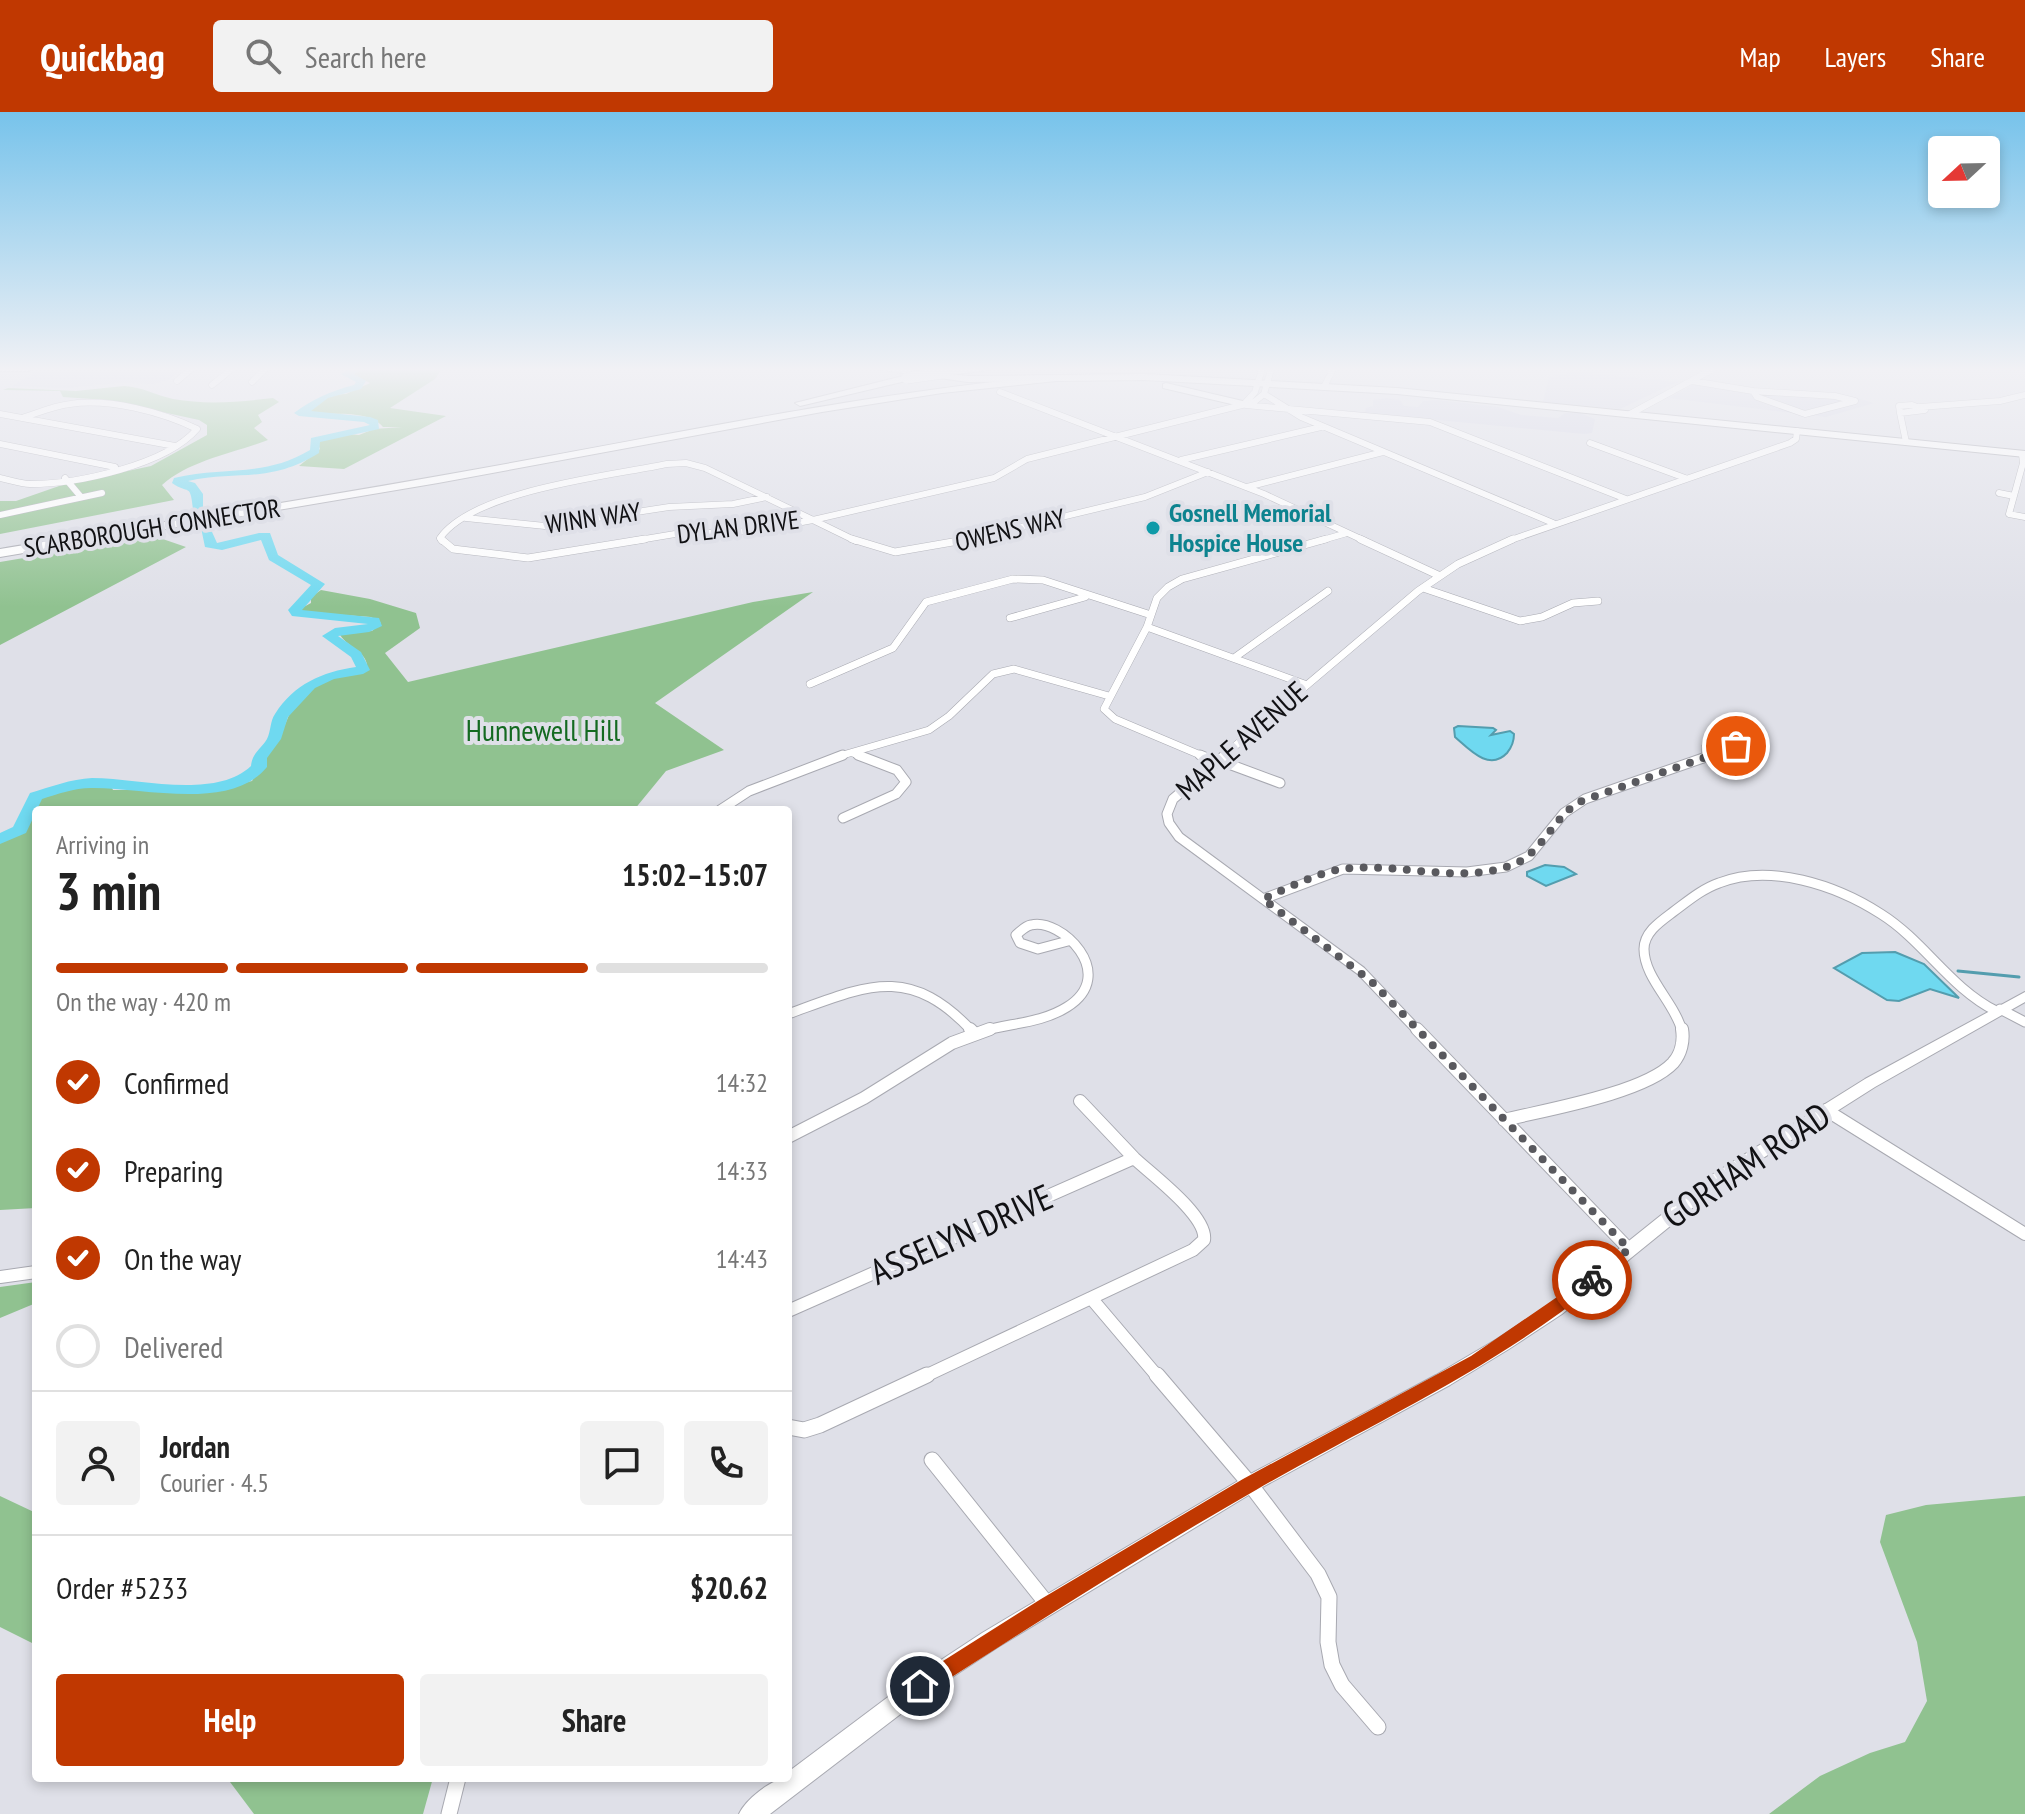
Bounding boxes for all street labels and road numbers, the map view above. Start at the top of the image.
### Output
street label: SCARBOROUGH CONNECTOR [21,491,282,564]
street label: WINN WAY [543,494,643,541]
street label: OWENS WAY [952,501,1068,558]
street label: DYLAN DRIVE [675,503,801,550]
street label: MAPLE AVENUE [1167,672,1315,808]
street label: GORHAM ROAD [1653,1091,1839,1238]
street label: ASSELYN DRIVE [862,1172,1059,1295]

